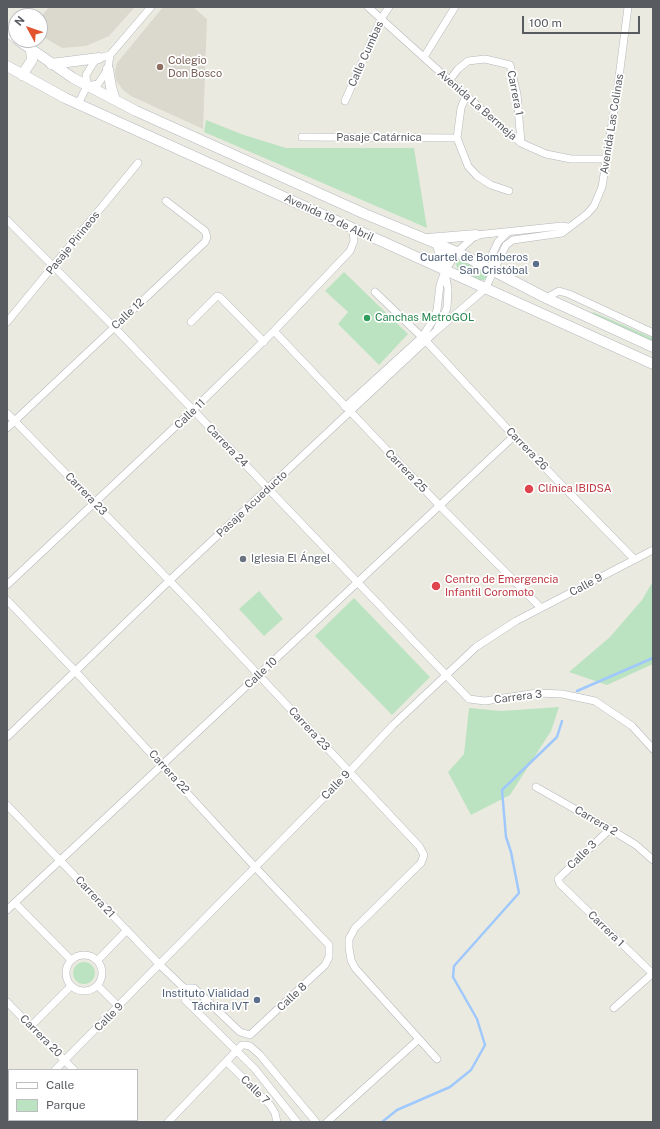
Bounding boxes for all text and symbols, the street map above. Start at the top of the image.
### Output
north arrow [8,8,48,48]
scale bar [524,8,642,34]
text: N [12,14,27,28]
text: 100 m [529,16,562,30]
street label: Calle Cumbas [346,19,386,89]
place label: Colegio Don Bosco [168,54,222,80]
marker: Colegio Don Bosco [155,62,165,72]
street label: Avenida La Bermeja [435,67,519,143]
street label: Carrera 1 [504,69,526,117]
street label: Avenida Las Colinas [598,73,626,175]
street label: Pasaje Catárnica [336,131,422,145]
street label: Avenida 19 de Abril [282,191,376,245]
street label: Pasaje Pirineos [43,209,103,277]
place label: Cuartel de Bomberos San Cristóbal [420,251,528,277]
marker: Cuartel de Bomberos San Cristóbal [531,259,541,269]
street label: Calle 12 [109,296,147,332]
place label: Canchas MetroGOL [375,311,474,325]
marker: Canchas MetroGOL [362,313,372,323]
street label: Calle 11 [172,396,208,432]
street label: Carrera 24 [203,422,251,470]
street label: Carrera 26 [503,425,551,473]
street label: Carrera 25 [382,447,430,495]
street label: Pasaje Acueducto [214,468,290,540]
street label: Carrera 23 [62,470,110,518]
place label: Clínica IBIDSA [538,482,612,496]
marker: Clínica IBIDSA [523,483,535,495]
place label: Iglesia El Ángel [251,552,330,566]
marker: Iglesia El Ángel [238,554,248,564]
street label: Calle 9 [567,571,605,599]
place label: Centro de Emergencia Infantil Coromoto [445,573,558,599]
marker: Centro de Emergencia Infantil Coromoto [430,580,442,592]
street label: Calle 10 [242,655,280,691]
street label: Carrera 3 [493,688,543,706]
street label: Carrera 23 [286,705,332,753]
street label: Carrera 22 [146,747,192,797]
street label: Calle 9 [319,768,353,802]
street label: Carrera 2 [572,803,620,839]
street label: Calle 3 [565,838,599,872]
street label: Carrera 21 [72,873,118,921]
street label: Carrera 1 [585,908,627,950]
street label: Calle 8 [274,980,310,1014]
place label: Instituto Vialidad Táchira IVT [162,987,249,1013]
marker: Instituto Vialidad Táchira IVT [252,995,262,1005]
street label: Calle 9 [92,1000,126,1034]
street label: Carrera 20 [17,1012,65,1060]
legend [8,1069,138,1121]
street label: Calle 7 [238,1073,272,1107]
text: Calle [46,1078,74,1092]
text: Parque [46,1098,86,1112]

